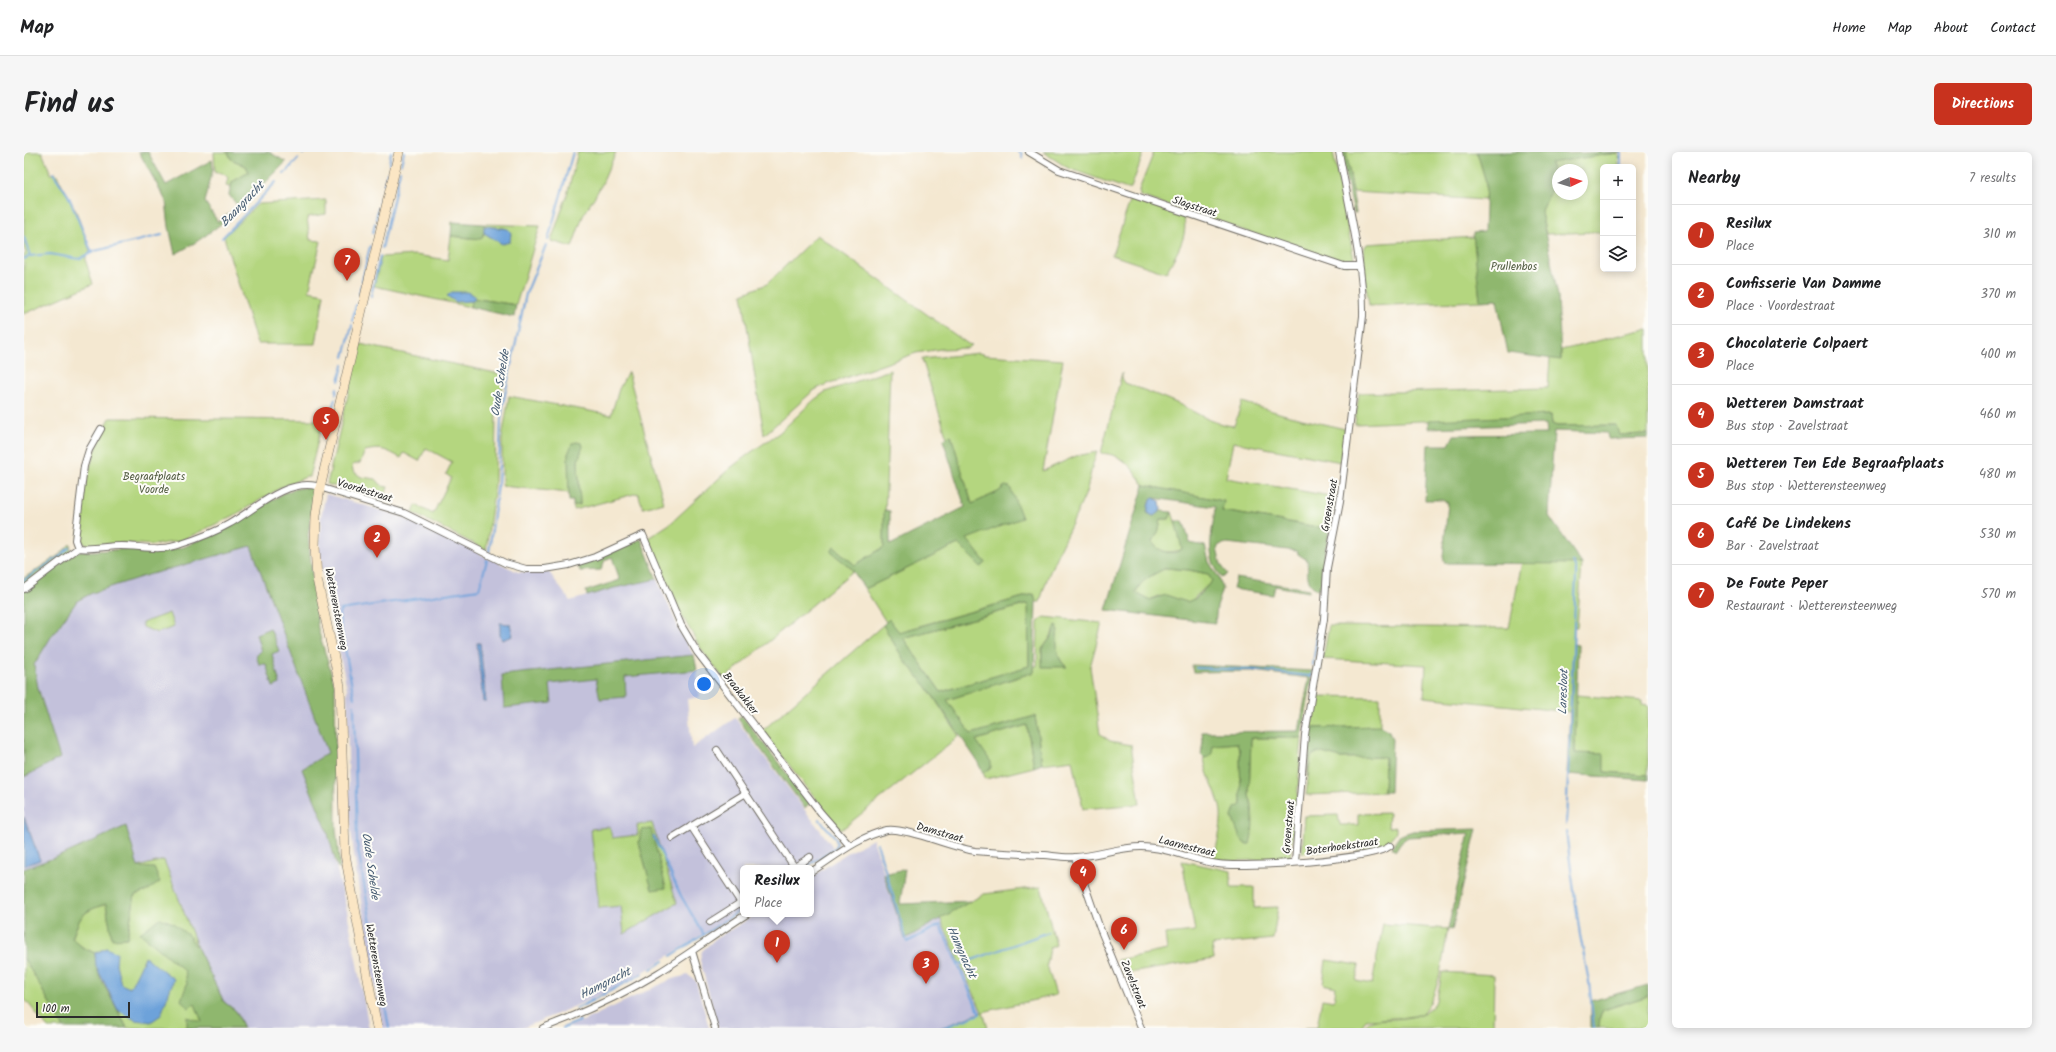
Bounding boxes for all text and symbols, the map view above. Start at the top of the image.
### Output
text: Map [20,13,54,43]
text: Home [1832,17,1866,39]
text: Map [1888,17,1912,39]
text: About [1934,17,1968,39]
text: Contact [1990,17,2036,39]
text: Find us [24,82,115,127]
button: Directions [1934,83,2032,125]
north arrow [1552,164,1588,200]
map controls [1600,164,1636,272]
button: + [1600,164,1636,200]
text: Nearby [1688,165,1740,192]
text: 7 results [1969,168,2016,189]
water label: Baangracht [216,176,271,231]
street label: Slagstraat [1170,191,1220,223]
button: − [1600,200,1636,236]
text: Resilux [1726,212,1772,236]
text: 1 [1699,224,1703,245]
text: 310 m [1982,224,2016,245]
button: layers [1600,236,1636,272]
text: Place [1726,236,1754,257]
pin: 7 [334,248,360,281]
park label: Prullenbos [1491,258,1538,276]
text: Confisserie Van Damme [1726,272,1881,296]
text: 2 [1697,284,1705,305]
text: 370 m [1981,284,2016,305]
text: Place · Voordestraat [1726,296,1835,317]
text: Chocolaterie Colpaert [1726,332,1868,356]
text: 3 [1697,344,1705,365]
text: 400 m [1980,344,2016,365]
water label: Oude Schelde [486,347,515,418]
text: Place [1726,356,1754,377]
text: Wetteren Damstraat [1726,392,1864,416]
text: 4 [1697,404,1705,425]
text: 460 m [1980,404,2016,425]
pin: 5 [313,407,339,440]
text: Bus stop · Zavelstraat [1726,416,1848,437]
text: Wetteren Ten Ede Begraafplaats [1726,452,1944,476]
text: 5 [1698,464,1704,485]
text: 480 m [1979,464,2016,485]
park label: Begraafplaats Voorde [123,468,186,499]
street label: Voordestraat [335,474,395,508]
text: Bus stop · Wetterensteenweg [1726,476,1886,497]
street label: Groenstraat [1316,477,1344,533]
text: Café De Lindekens [1726,512,1851,536]
text: 6 [1697,524,1705,545]
text: 530 m [1980,524,2016,545]
pin: 2 [364,525,390,558]
text: Bar · Zavelstraat [1726,536,1819,557]
street label: Wetterensteenweg [319,566,353,652]
text: De Foute Peper [1726,572,1828,596]
text: 7 [1698,584,1704,605]
text: 570 m [1981,584,2016,605]
text: Restaurant · Wetterensteenweg [1726,596,1897,617]
water label: Laresloot [1553,667,1574,715]
street label: Braakakker [718,668,764,720]
your location [694,674,714,694]
street label: Groenstraat [1278,799,1300,854]
street label: Damstraat [914,818,966,848]
water label: Oude Schelde [356,831,385,902]
street label: Laarnestraat [1156,831,1218,863]
street label: Boterhoekstraat [1305,833,1380,861]
pin: 4 [1070,859,1096,892]
popup [740,865,814,917]
text: Resilux [754,869,800,893]
text: Place [754,893,782,914]
pin: 6 [1111,917,1137,950]
street label: Wetterensteenweg [360,922,392,1008]
water label: Hamgracht [942,923,982,983]
pin: 1 [764,930,790,963]
pin: 3 [913,951,939,984]
street label: Zavelstraat [1115,957,1151,1012]
water label: Hamgracht [576,961,636,1004]
scale bar [36,1000,130,1019]
text: 100 m [42,1000,70,1018]

